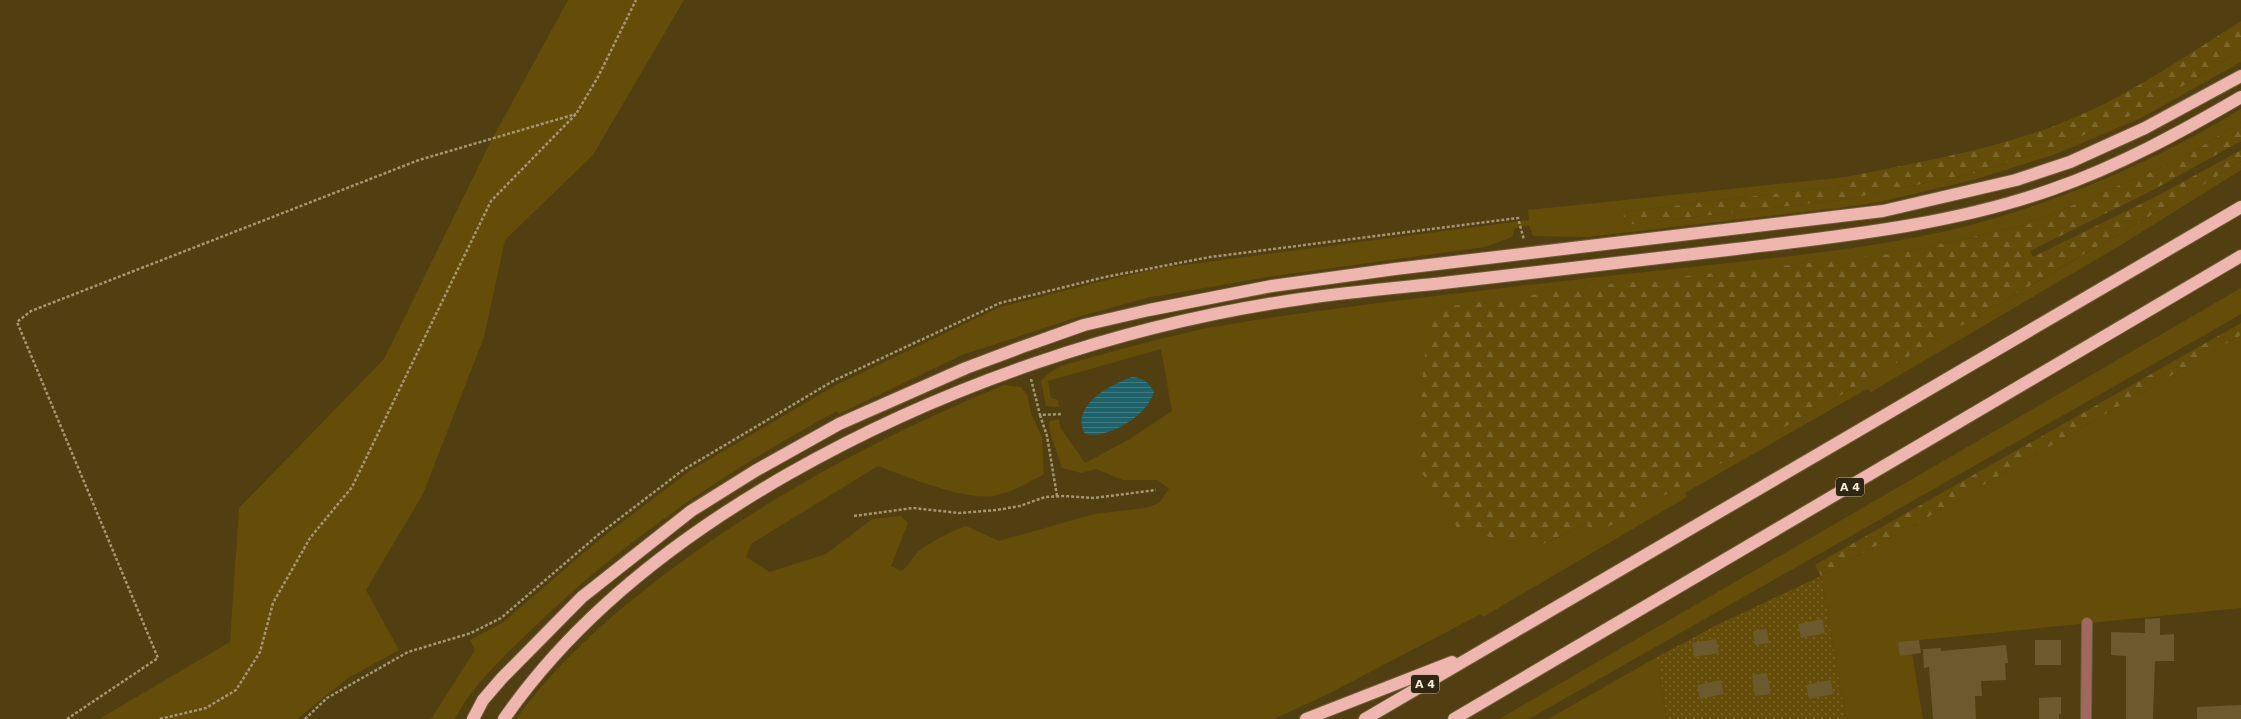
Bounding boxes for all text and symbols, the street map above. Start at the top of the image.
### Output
road number: A 4 [1836,478,1864,496]
road number: A 4 [1411,675,1439,693]

